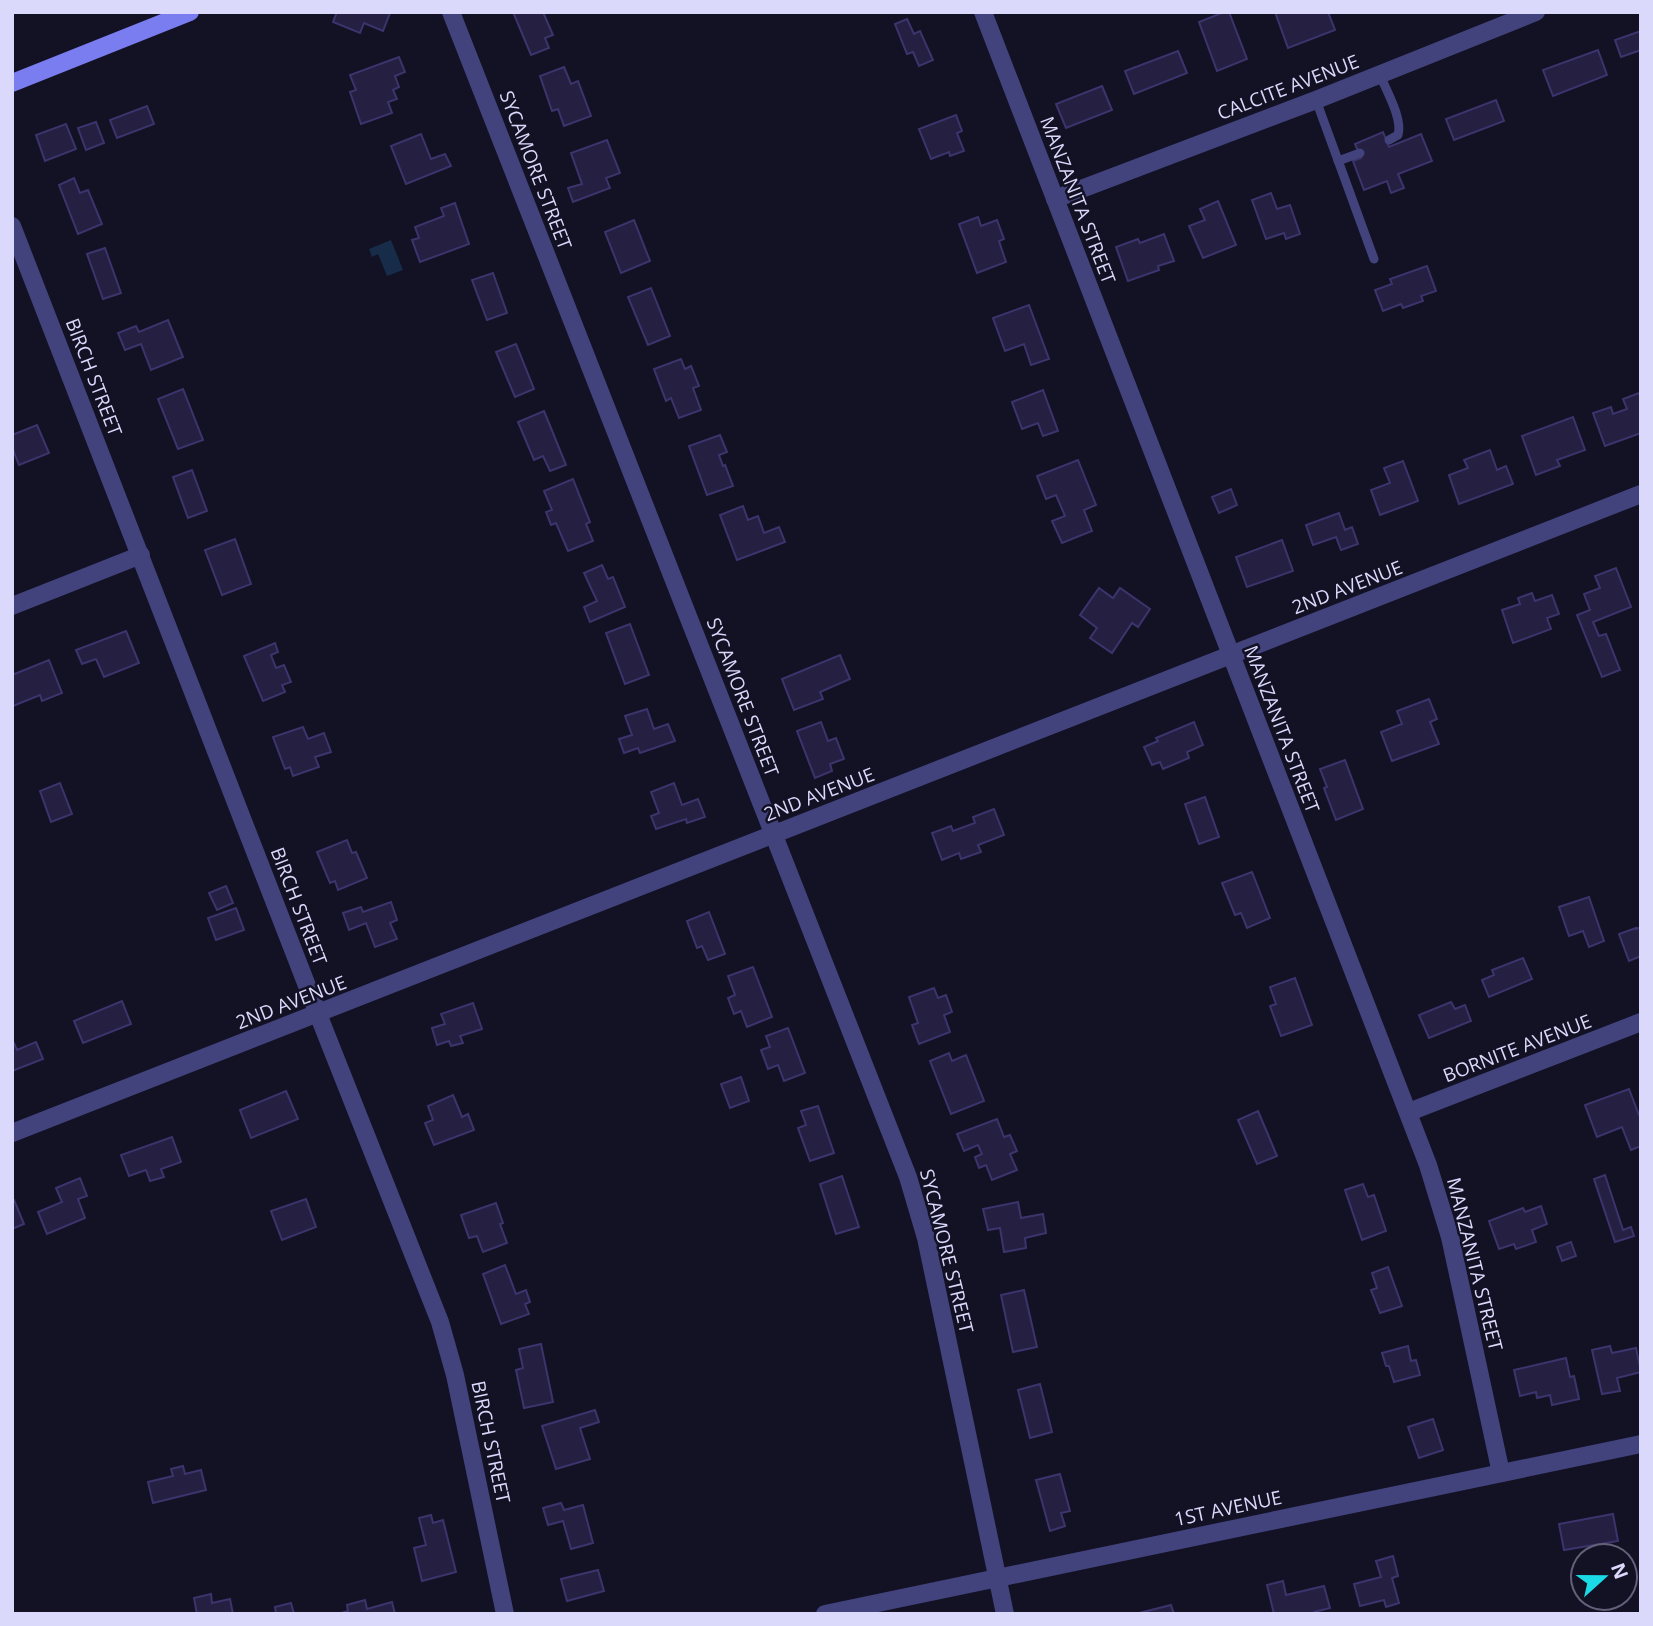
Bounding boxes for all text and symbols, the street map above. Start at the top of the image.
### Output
street label: CALCITE AVENUE [1213,48,1363,126]
street label: SYCAMORE STREET [494,87,578,254]
street label: MANZANITA STREET [1034,112,1122,288]
street label: BIRCH STREET [60,314,129,440]
street label: 2ND AVENUE [1288,554,1406,620]
street label: SYCAMORE STREET [701,614,785,781]
street label: MANZANITA STREET [1238,641,1326,817]
street label: 2ND AVENUE [760,761,878,827]
street label: BIRCH STREET [265,843,334,969]
street label: 2ND AVENUE [232,969,350,1035]
street label: BORNITE AVENUE [1439,1008,1595,1088]
street label: SYCAMORE STREET [914,1166,980,1336]
street label: MANZANITA STREET [1441,1175,1509,1354]
street label: BIRCH STREET [465,1378,517,1506]
street label: 1ST AVENUE [1172,1484,1284,1532]
north arrow [1569,1542,1639,1612]
text: N [1605,1559,1635,1583]

